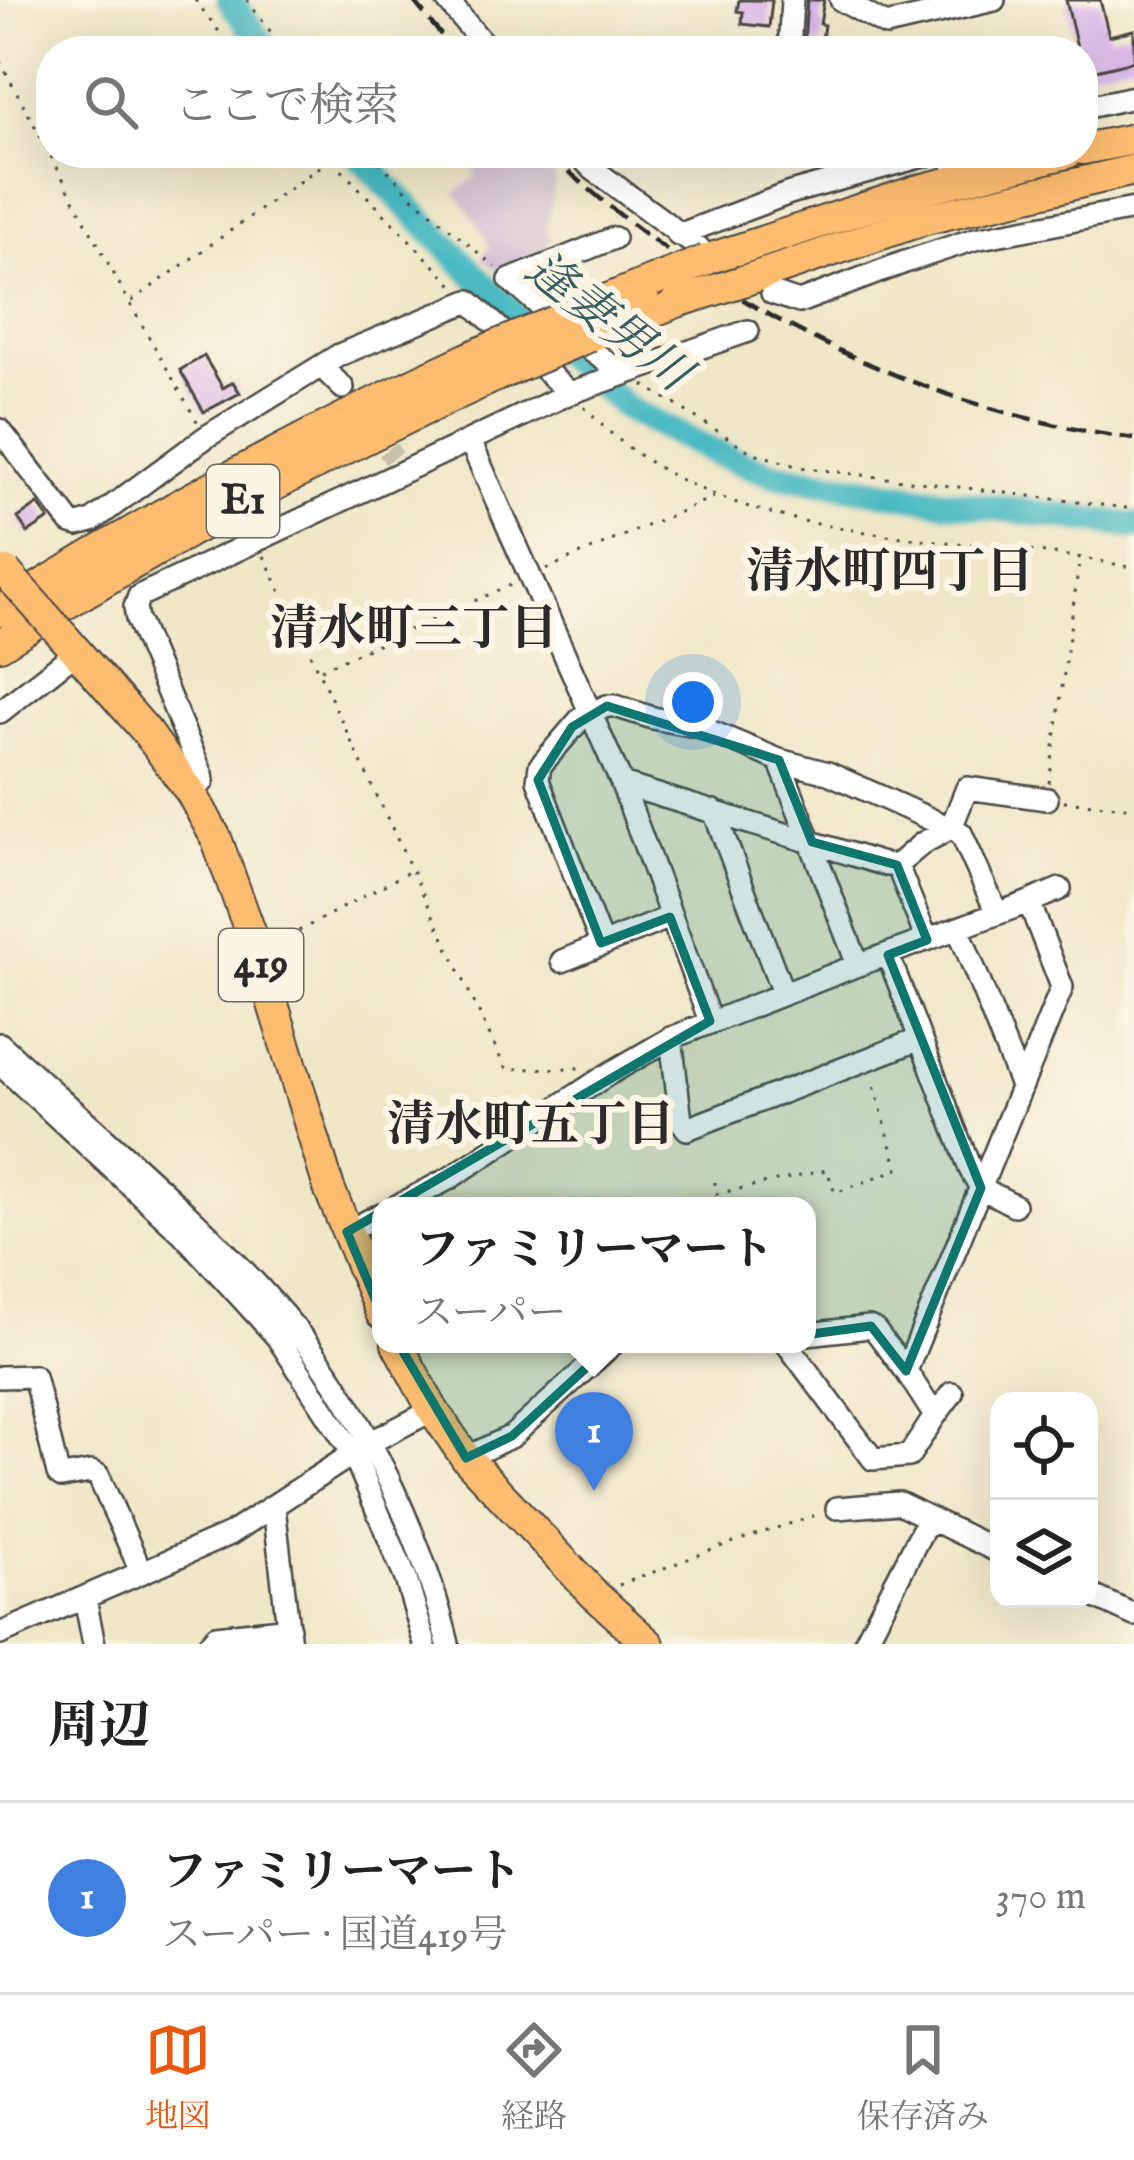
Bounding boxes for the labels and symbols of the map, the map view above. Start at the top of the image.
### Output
water label: 逢妻男川 [513,240,705,409]
road number: E1 [207,465,279,537]
district label: 清水町四丁目 [746,544,1034,604]
district label: 清水町三丁目 [270,601,558,661]
your location [663,672,723,732]
road number: 419 [219,929,303,1001]
district label: 清水町五丁目 [387,1097,675,1157]
pin: 1 [555,1392,633,1491]

